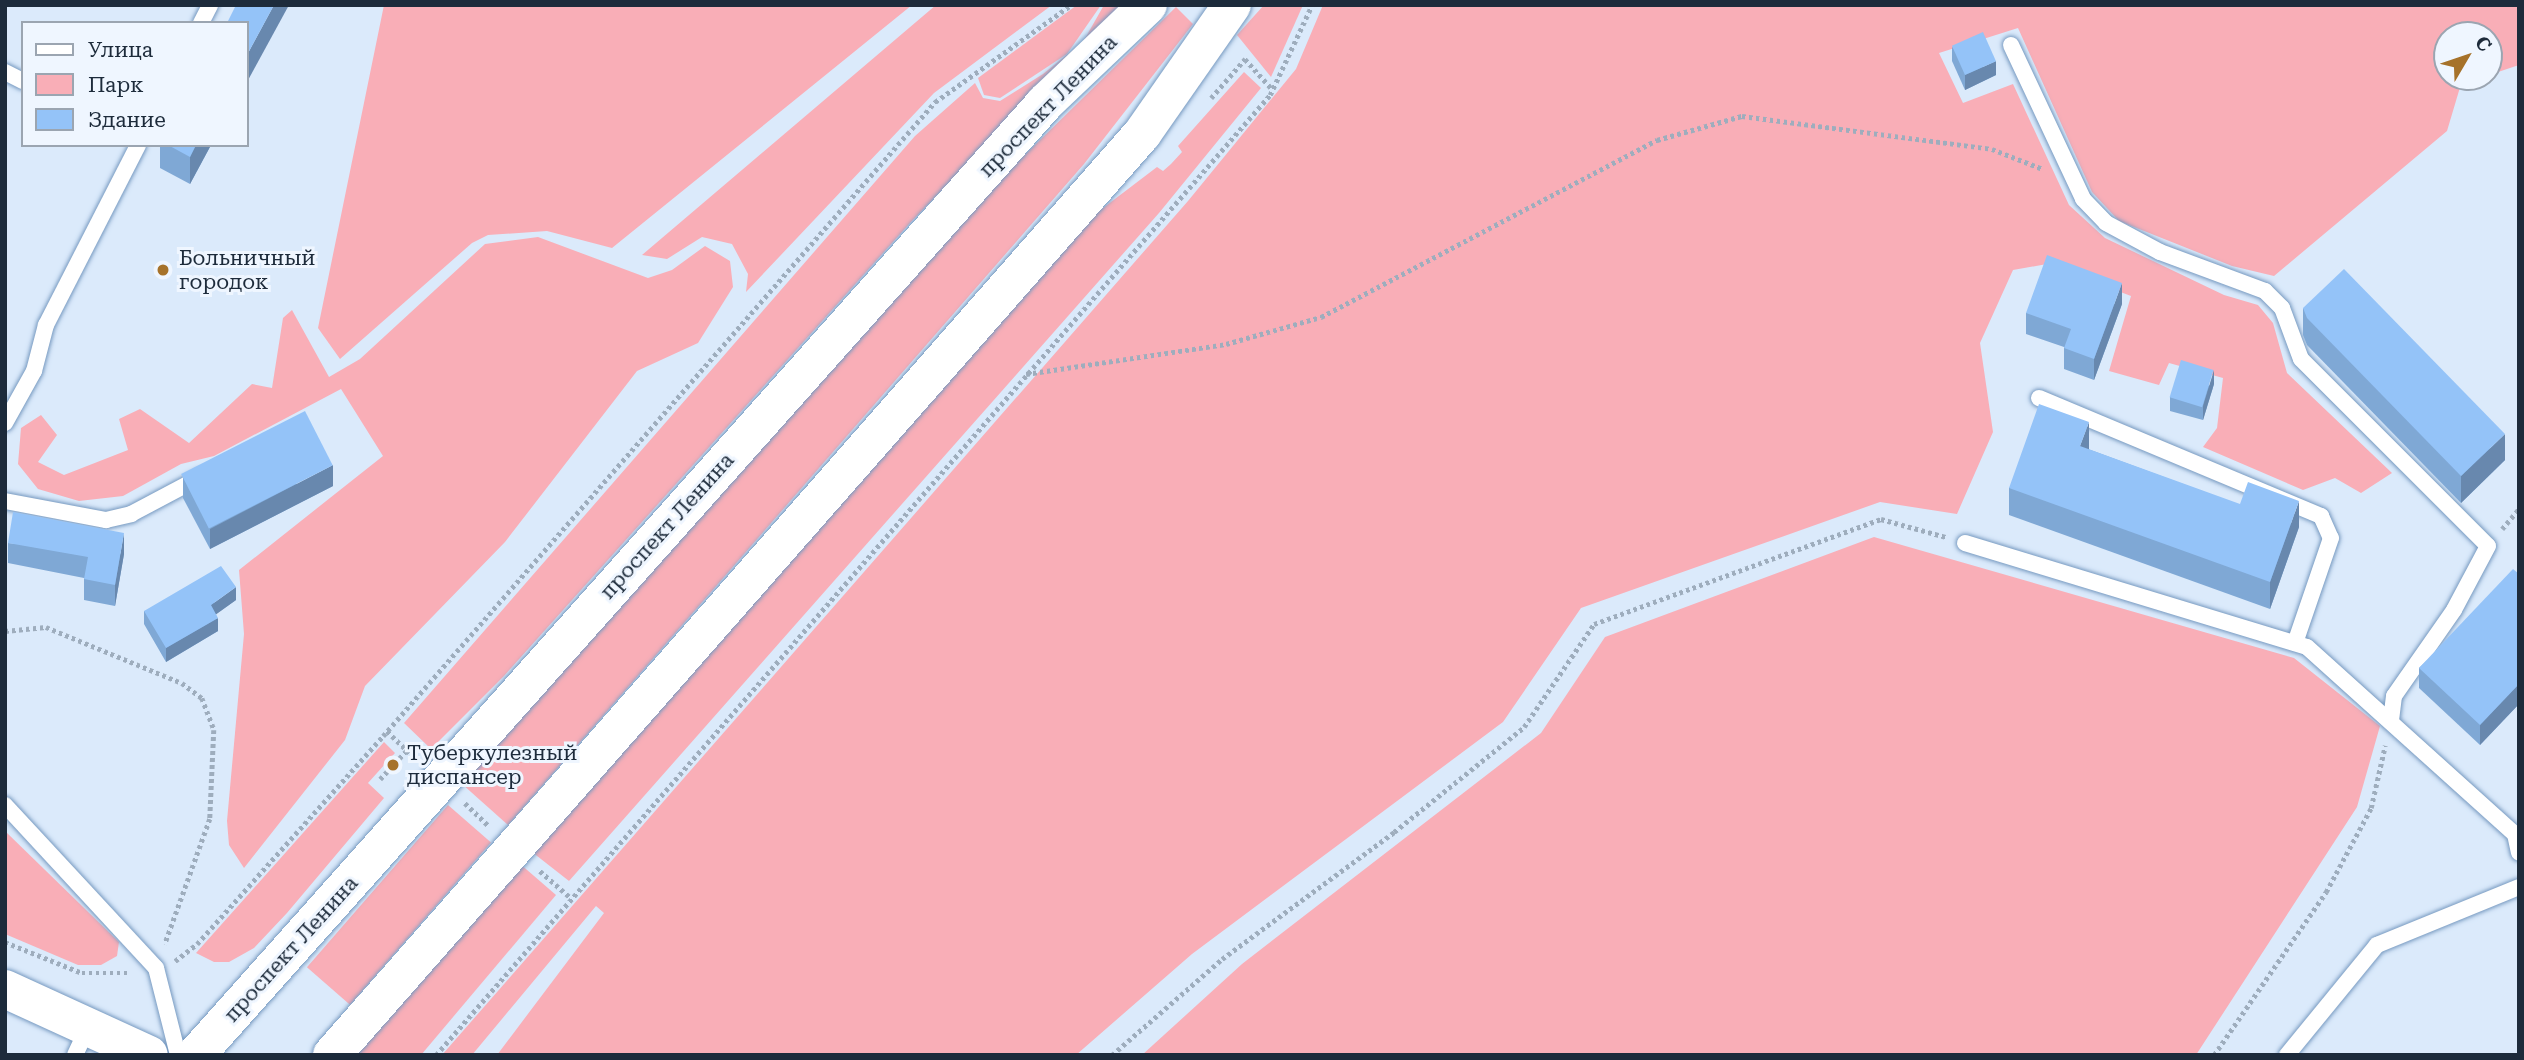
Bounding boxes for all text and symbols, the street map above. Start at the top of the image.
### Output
legend [21,21,248,147]
north arrow [2433,21,2503,91]
street label: проспект Ленина [974,30,1122,182]
text: С [2470,31,2496,56]
text: Улица [88,38,153,62]
text: Парк [88,73,144,97]
text: Здание [88,108,166,132]
place label: Больничный городок [179,245,315,295]
marker: Больничный городок [153,260,173,280]
street label: проспект Ленина [595,448,739,604]
place label: Туберкулезный диспансер [407,740,577,790]
marker: Туберкулезный диспансер [385,757,401,773]
street label: проспект Ленина [219,871,363,1027]

